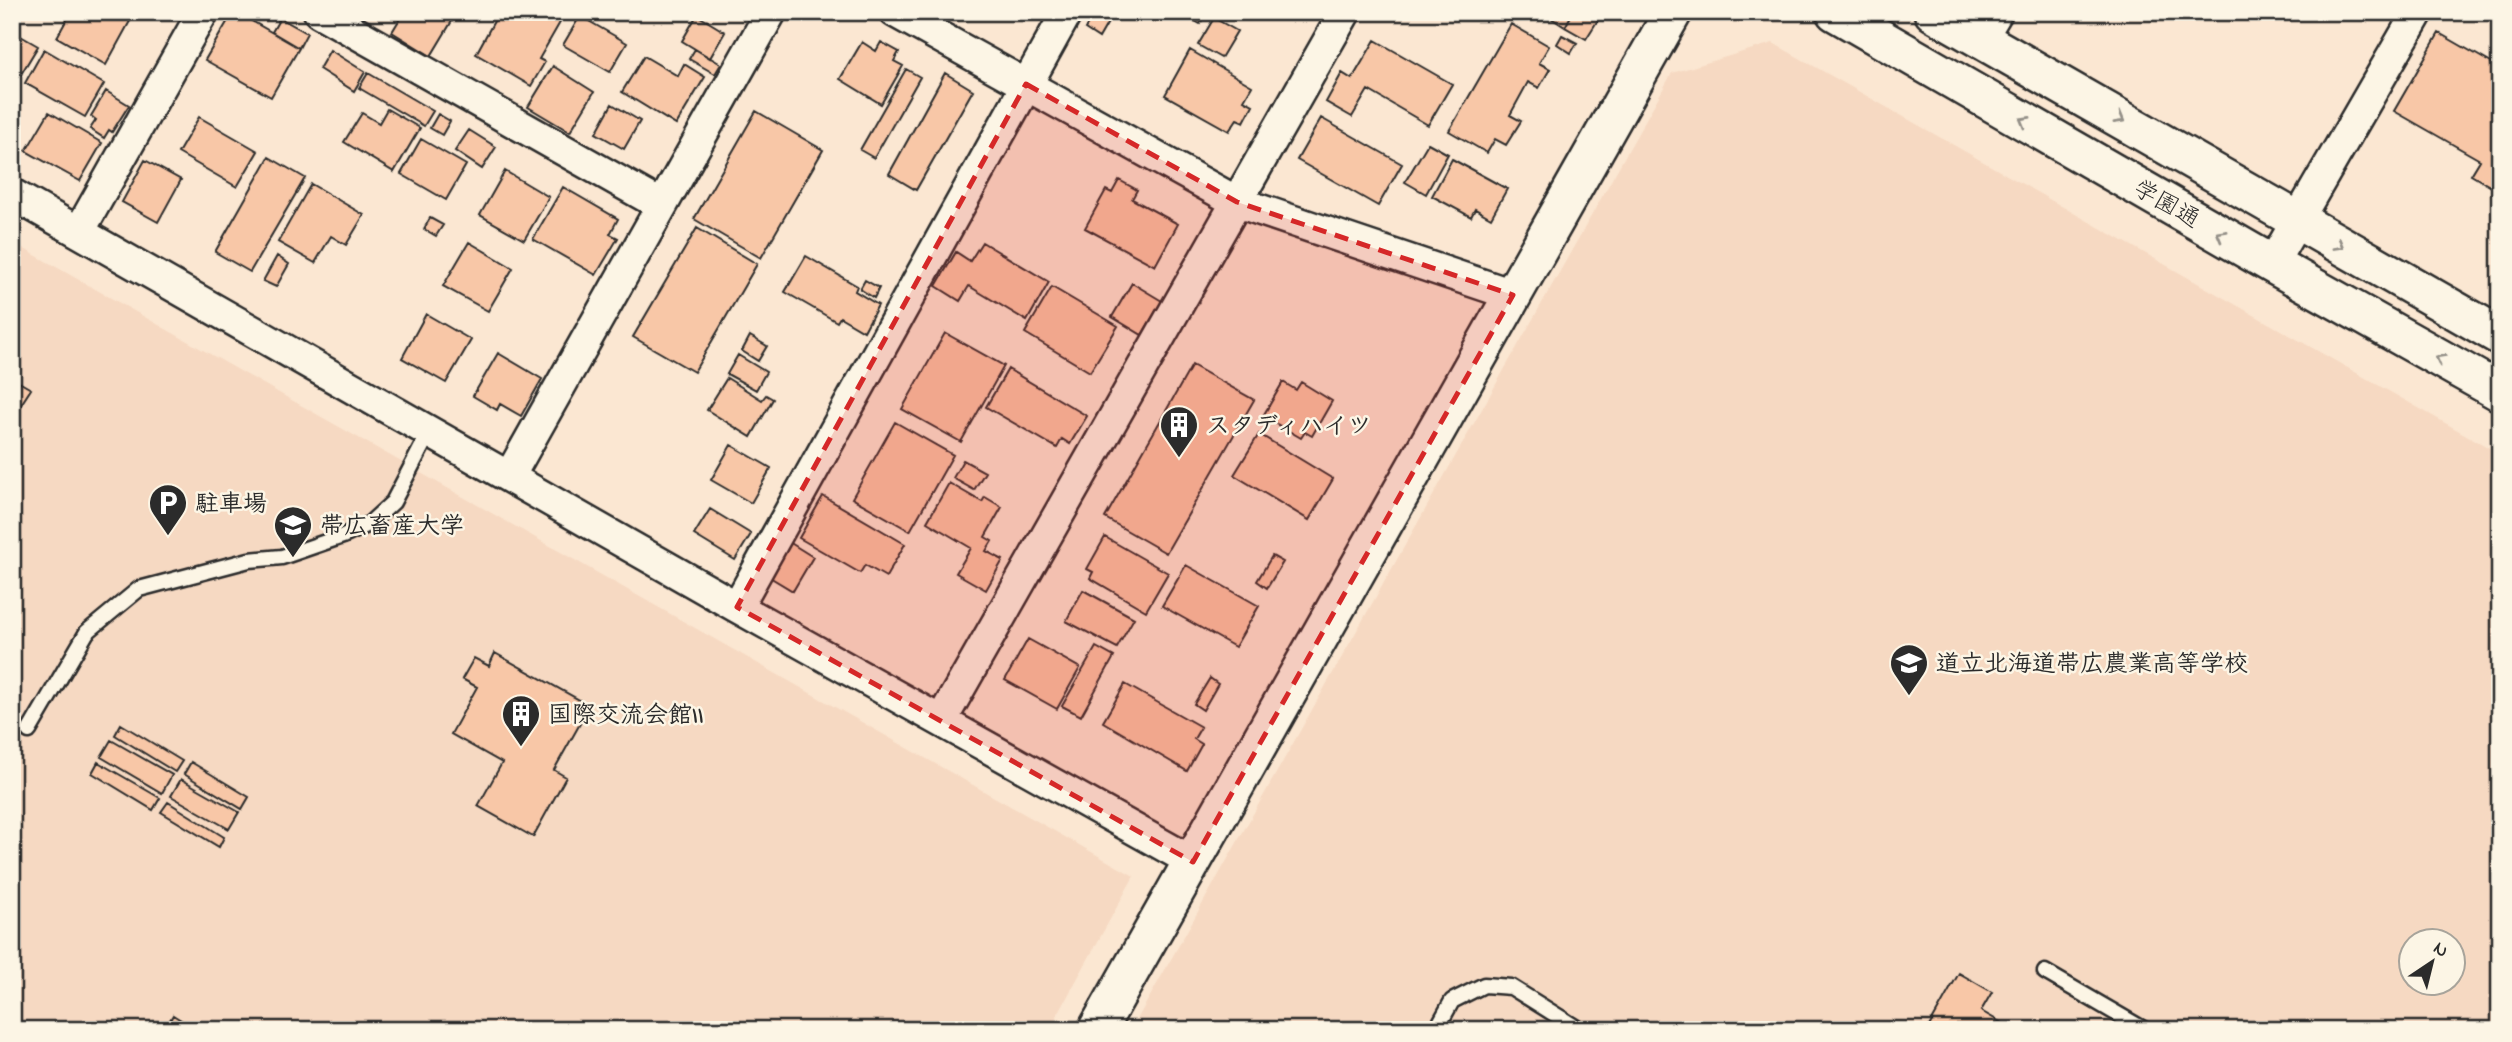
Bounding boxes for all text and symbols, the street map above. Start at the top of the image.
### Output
one-way arrow [2113,111,2125,124]
one-way arrow [2019,116,2032,129]
street label: 学園通 [2126,172,2206,238]
one-way arrow [2215,230,2228,243]
one-way arrow [2331,237,2344,250]
one-way arrow [2435,354,2448,367]
building icon: スタディハイツ [1158,404,1200,459]
place label: スタディハイツ [1206,410,1372,445]
parking icon: 駐車場 [147,482,189,537]
place label: 駐車場 [195,488,267,523]
school or university icon: 帯広畜産大学 [272,504,314,559]
place label: 帯広畜産大学 [320,510,464,545]
school or university icon: 道立北海道帯広農業高等学校 [1888,642,1930,697]
place label: 道立北海道帯広農業高等学校 [1936,648,2248,683]
building icon: 国際交流会館II [500,693,542,748]
place label: 国際交流会館II [548,699,703,734]
north arrow [2396,926,2466,996]
text: N [2427,935,2453,965]

